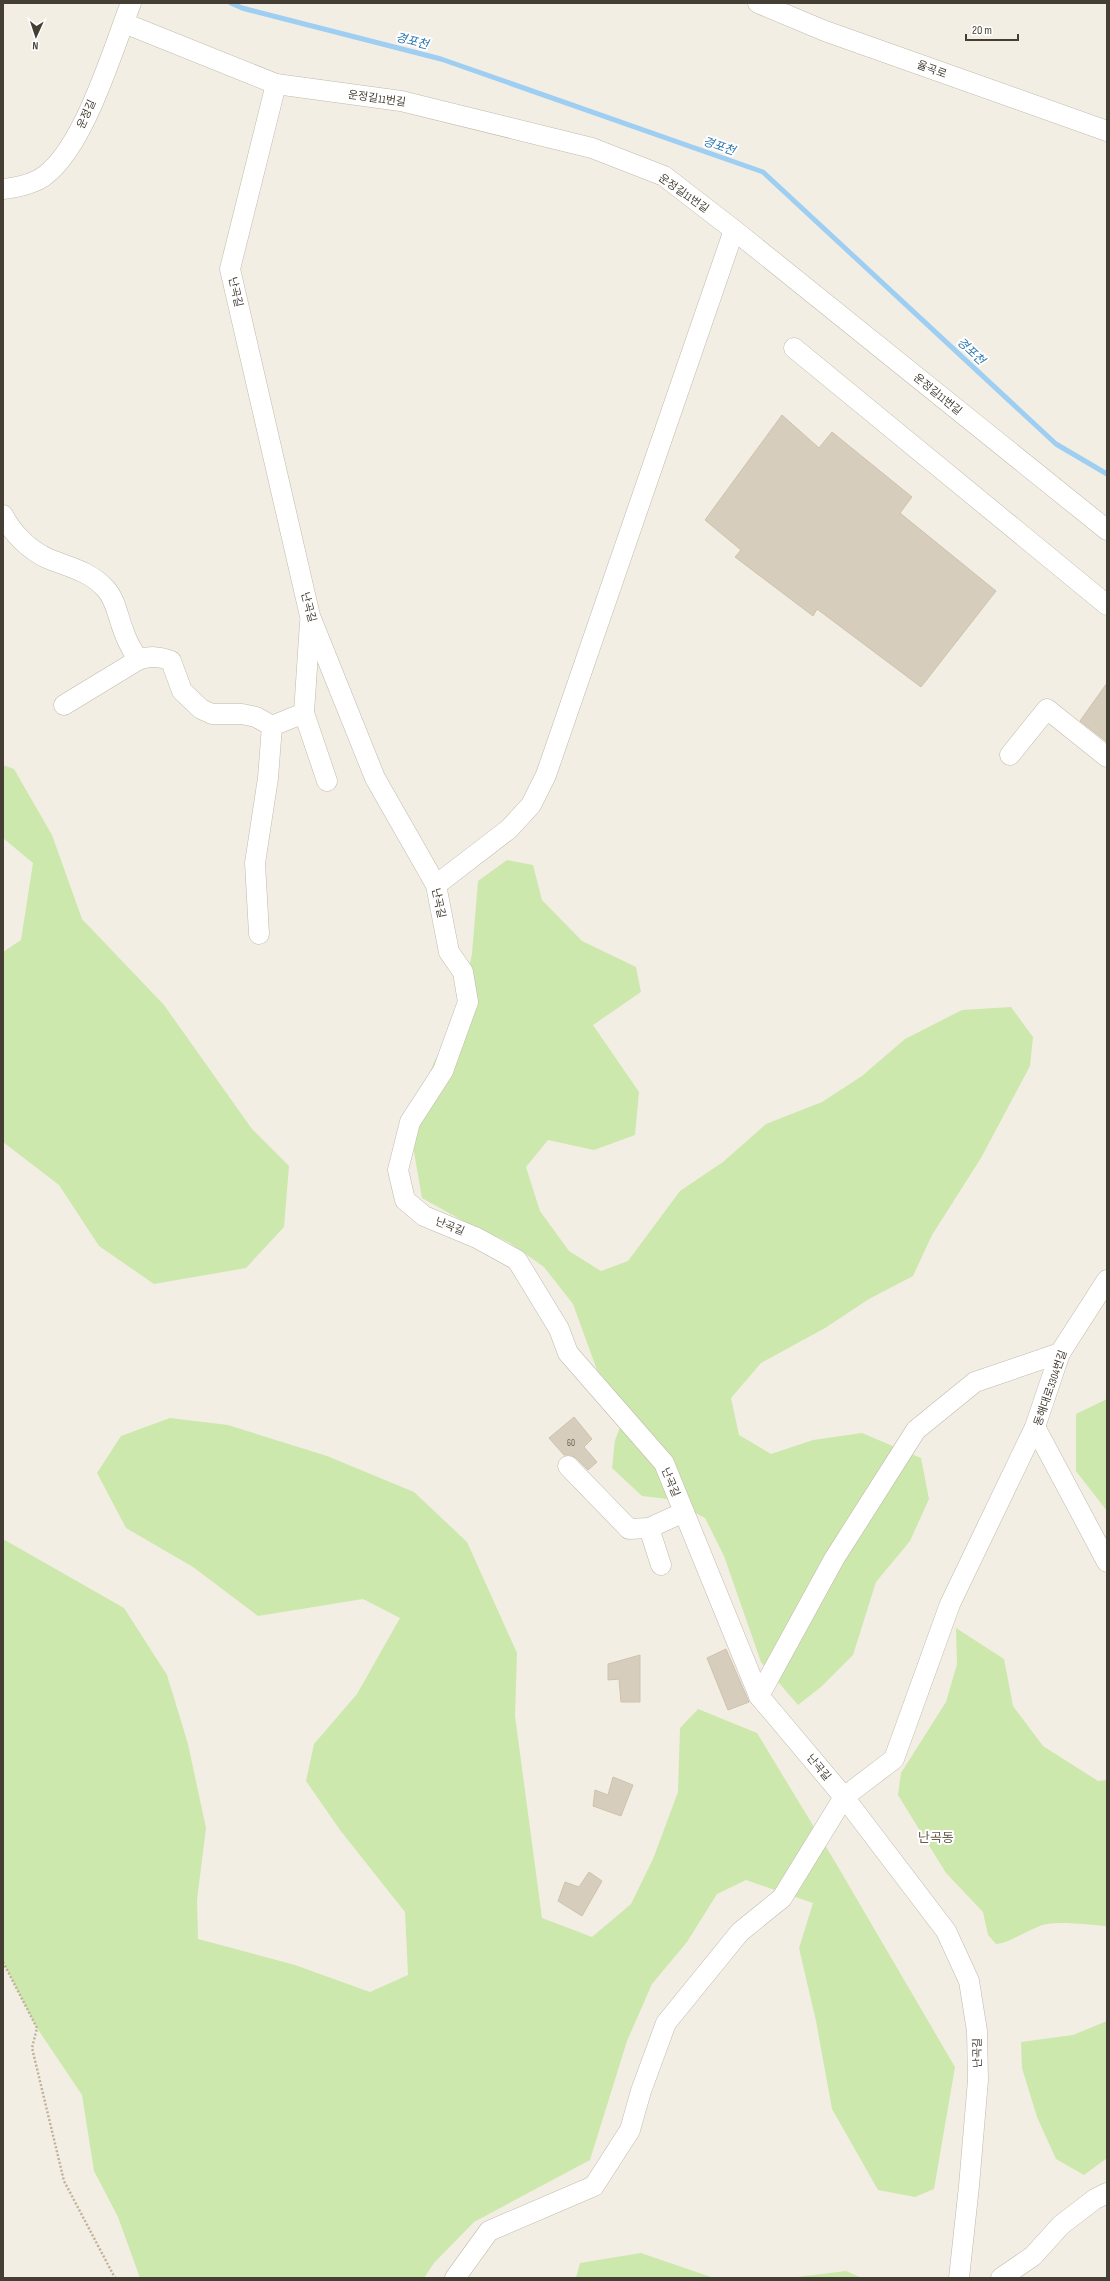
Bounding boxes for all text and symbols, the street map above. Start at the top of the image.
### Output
north arrow [16,16,56,56]
scale bar [966,16,1018,42]
text: 20 m [972,23,992,38]
water label: 경포천 [394,30,432,53]
text: N [32,39,39,52]
street label: 율곡로 [915,58,948,81]
street label: 운정길11번길 [347,88,407,109]
street label: 운정길 [74,98,99,131]
water label: 경포천 [701,134,739,160]
street label: 운정길11번길 [656,171,711,215]
street label: 난곡길 [226,276,245,308]
water label: 경포천 [953,335,989,369]
street label: 운정길11번길 [911,371,964,418]
street label: 난곡길 [298,591,319,623]
street label: 난곡길 [429,887,448,919]
street label: 난곡길 [433,1215,466,1238]
street label: 동해대로3304번길 [1031,1348,1070,1428]
house number: 60 [567,1438,575,1449]
street label: 난곡길 [659,1466,682,1499]
street label: 난곡길 [804,1752,833,1783]
district label: 난곡동 [918,1830,954,1846]
street label: 난곡길 [971,2038,984,2068]

